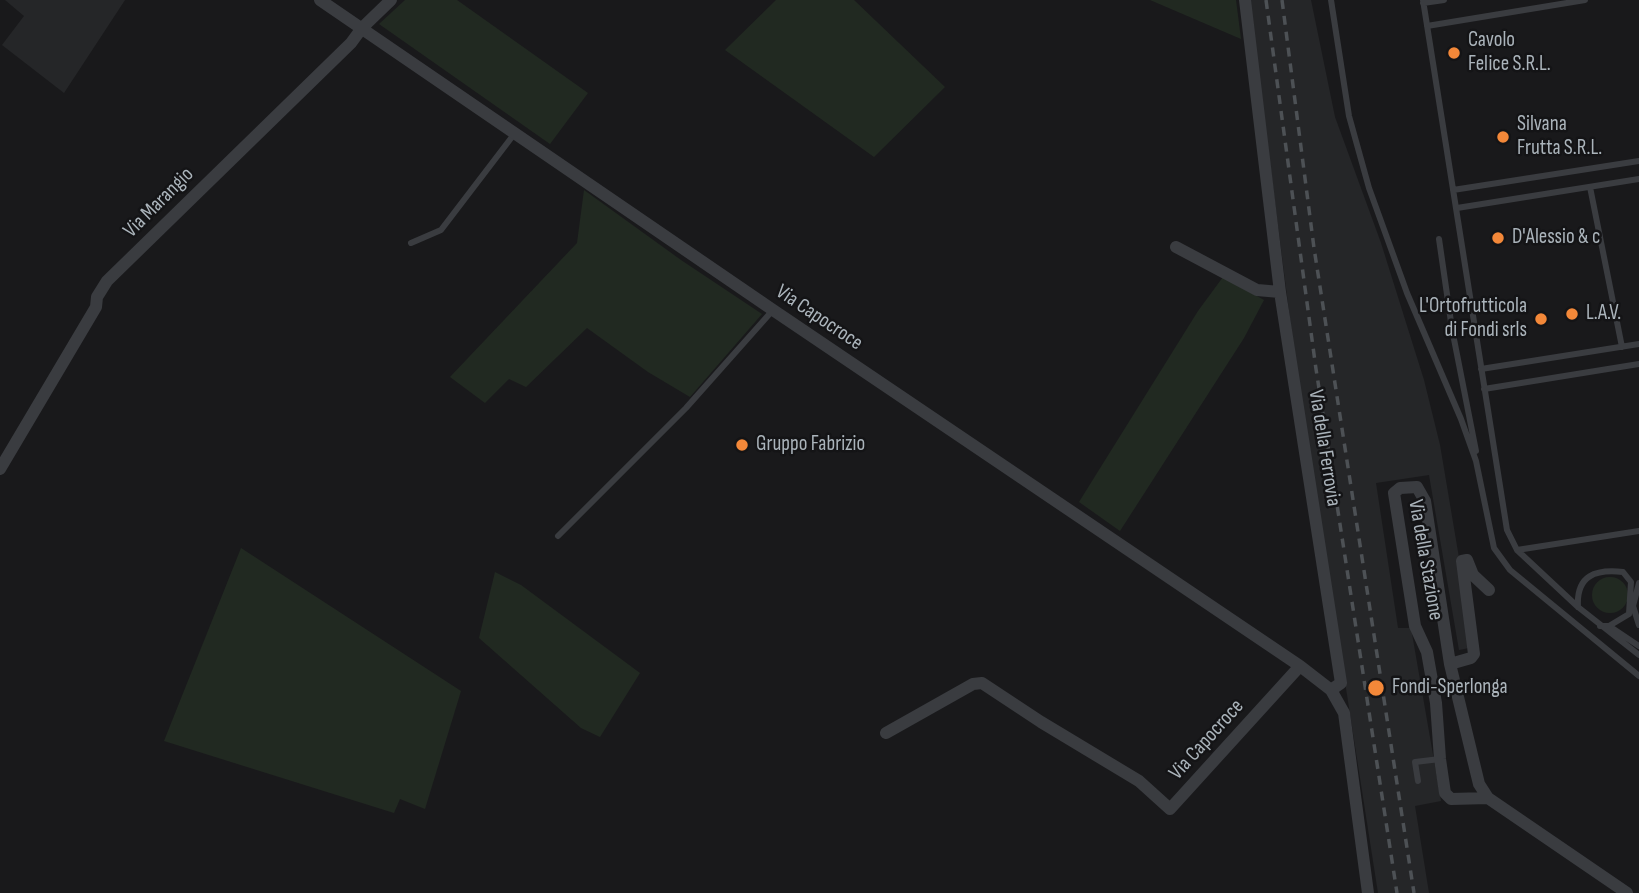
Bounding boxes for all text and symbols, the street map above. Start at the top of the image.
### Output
place label: Cavolo Felice S.R.L. [1468,28,1551,78]
marker: Cavolo Felice S.R.L. [1446,45,1462,61]
place label: Silvana Frutta S.R.L. [1517,112,1602,162]
marker: Silvana Frutta S.R.L. [1495,129,1511,145]
street label: Via Marangio [119,163,199,243]
place label: D'Alessio & c [1512,225,1600,251]
marker: D'Alessio & c [1490,230,1506,246]
street label: Via Capocroce [771,280,867,356]
place label: L'Ortofrutticola di Fondi srls [1419,294,1527,344]
place label: L.A.V. [1586,301,1621,327]
marker: L.A.V. [1564,306,1580,322]
marker: L'Ortofrutticola di Fondi srls [1533,311,1549,327]
street label: Via della Ferrovia [1302,388,1346,508]
place label: Gruppo Fabrizio [756,432,865,458]
marker: Gruppo Fabrizio [734,437,750,453]
street label: Via della Stazione [1402,498,1448,622]
place label: Fondi-Sperlonga [1392,675,1508,701]
marker: Fondi-Sperlonga [1366,678,1386,698]
street label: Via Capocroce [1164,695,1250,785]

